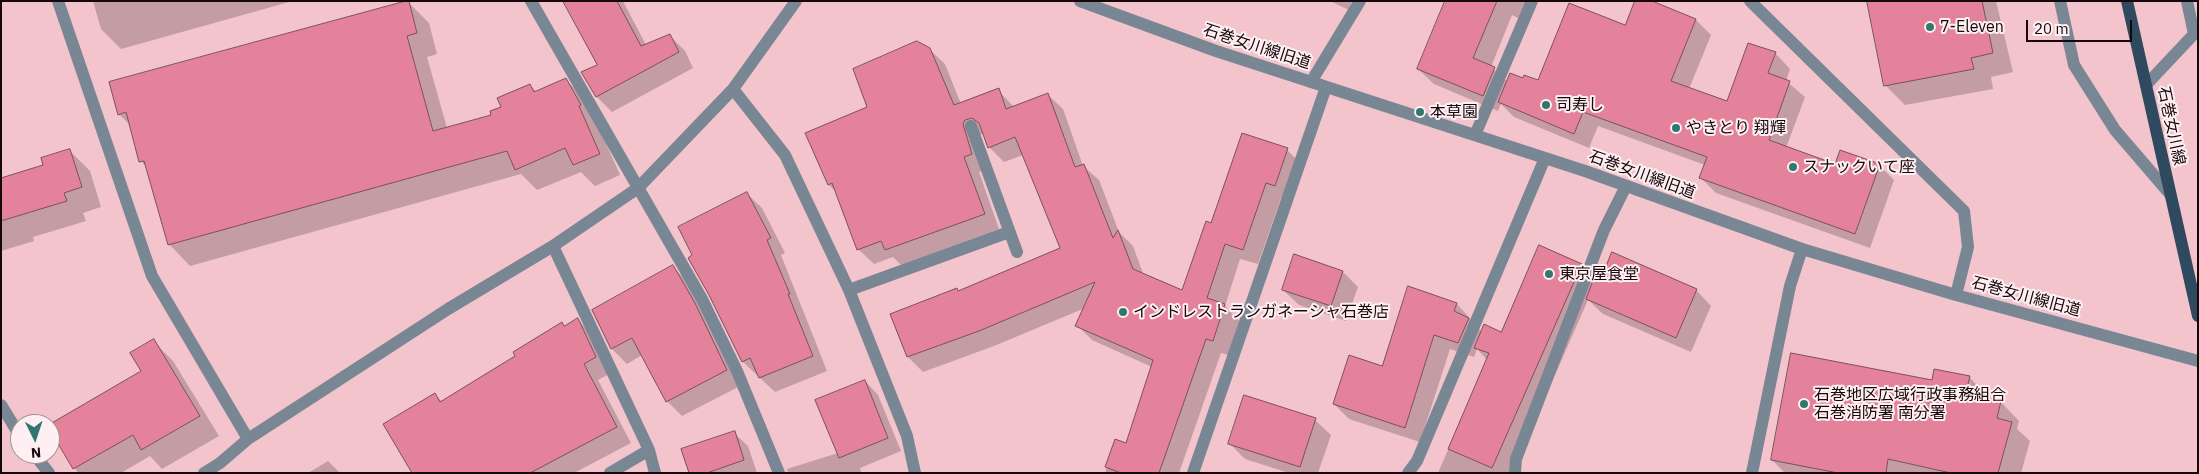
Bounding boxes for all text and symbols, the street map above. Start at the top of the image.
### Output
scale bar [2029,10,2135,42]
place label: 7-Eleven [1940,17,2004,37]
text: 20 m [2034,19,2069,38]
street label: 石巻女川線旧道 [1201,21,1313,73]
marker: 7-Eleven [1924,21,1936,33]
street label: 石巻女川線 [2153,85,2189,167]
place label: 司寿し [1556,95,1604,115]
marker: 司寿し [1540,99,1552,111]
place label: 本草園 [1430,102,1478,122]
marker: 本草園 [1414,106,1426,118]
place label: やきとり 翔輝 [1686,118,1786,138]
marker: やきとり 翔輝 [1670,122,1682,134]
street label: 石巻女川線旧道 [1586,147,1698,203]
place label: スナックいて座 [1803,157,1915,177]
marker: スナックいて座 [1787,161,1799,173]
place label: 東京屋食堂 [1559,264,1639,284]
marker: 東京屋食堂 [1543,268,1555,280]
street label: 石巻女川線旧道 [1969,273,2083,321]
place label: インドレストランガネーシャ石巻店 [1133,302,1389,322]
marker: インドレストランガネーシャ石巻店 [1117,306,1129,318]
place label: 石巻地区広域行政事務組合 石巻消防署 南分署 [1814,385,2006,423]
marker: 石巻地区広域行政事務組合 石巻消防署 南分署 [1798,398,1810,410]
north arrow [10,414,60,464]
text: N [30,444,42,462]

